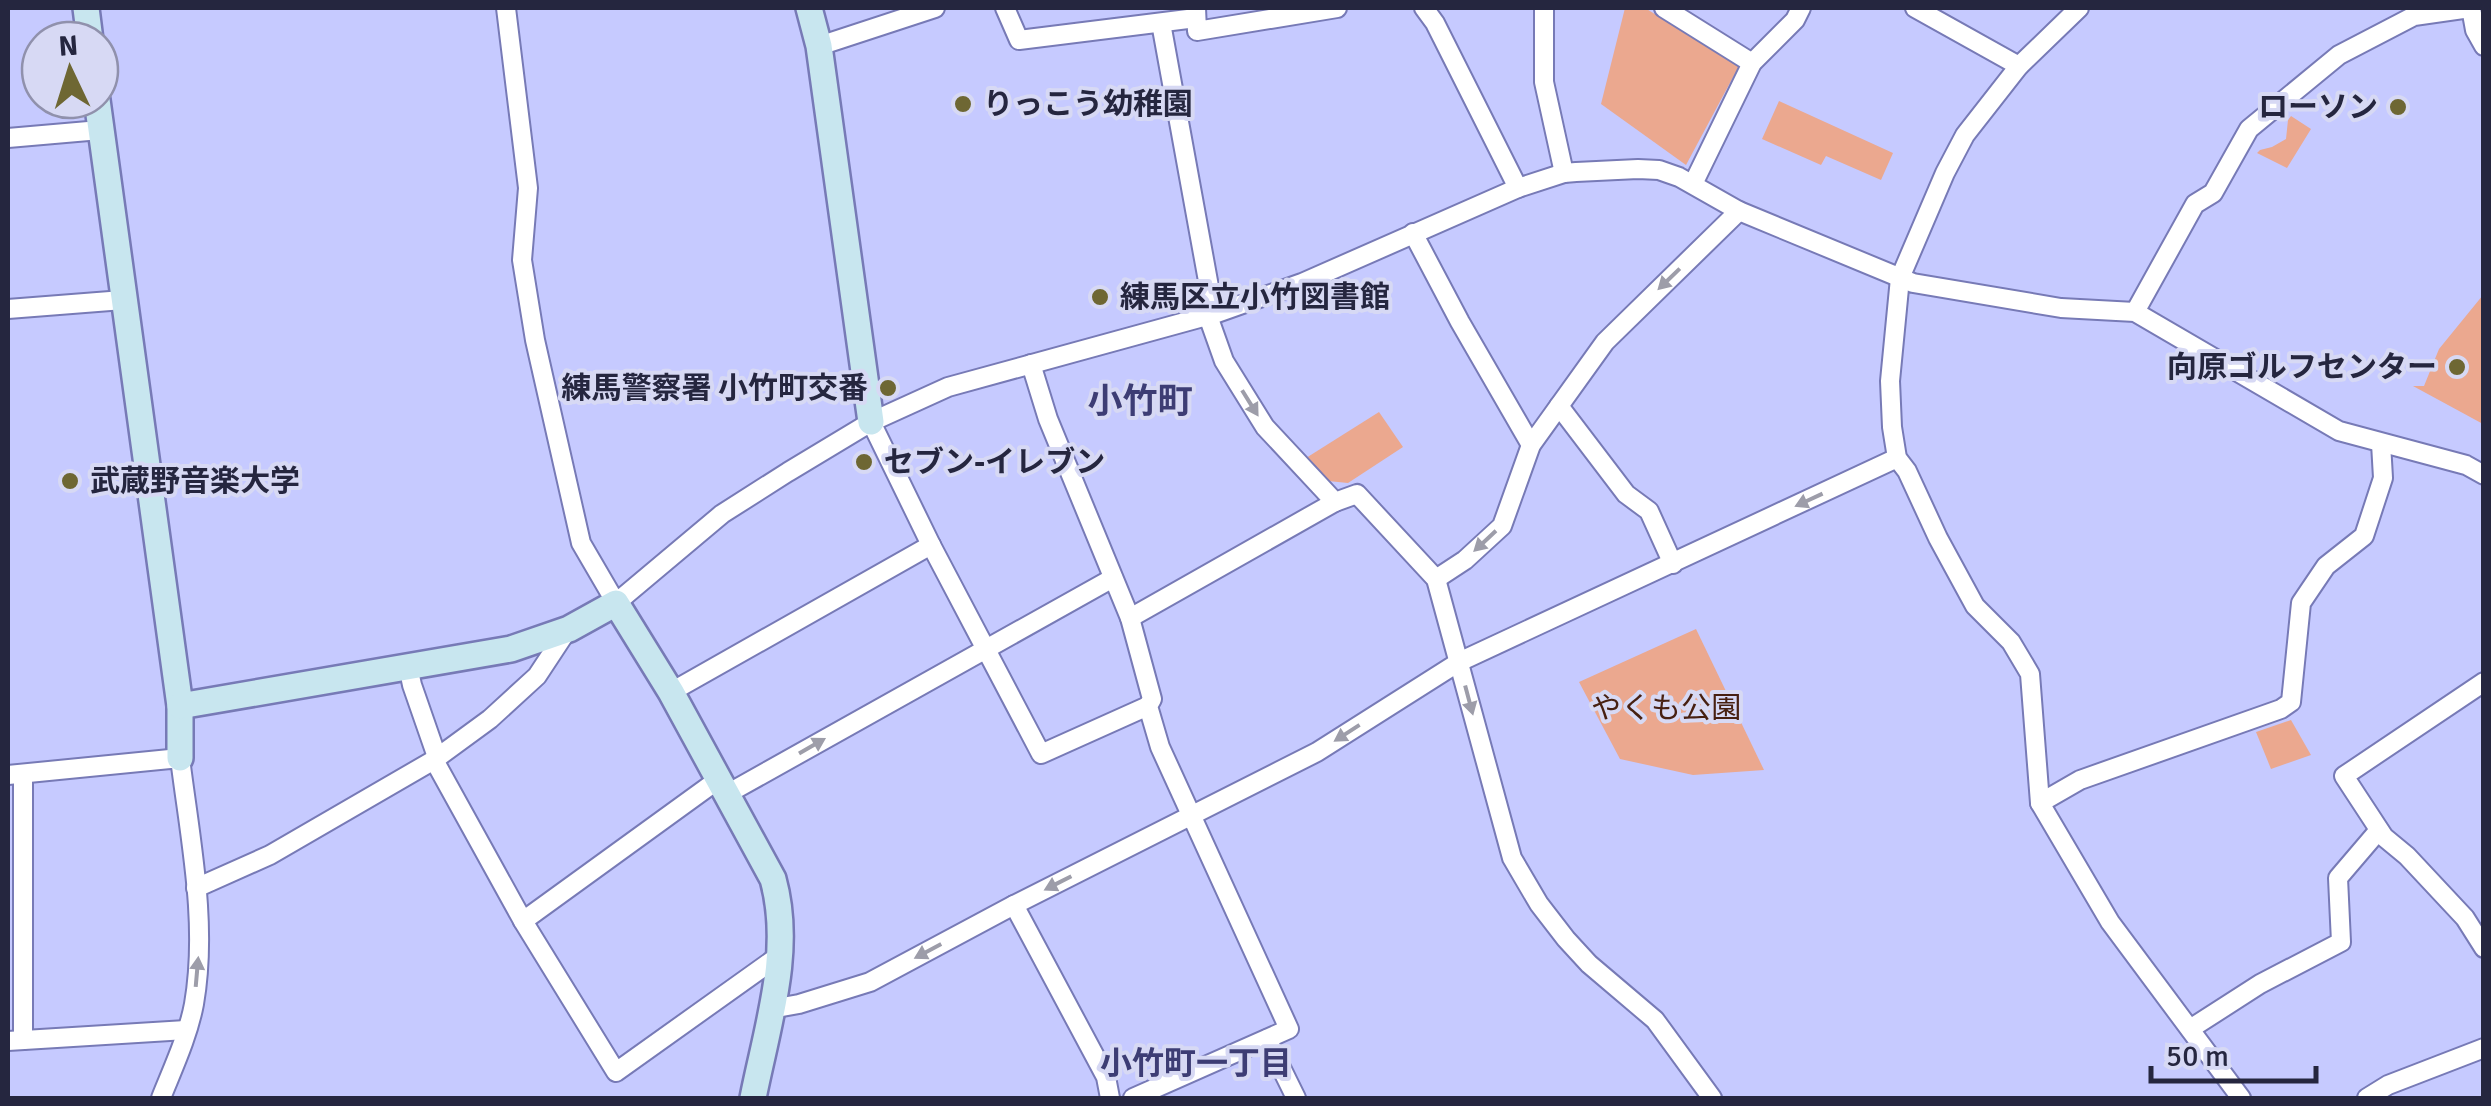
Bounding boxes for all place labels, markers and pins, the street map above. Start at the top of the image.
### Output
place label: りっこう幼稚園 [983,86,1193,123]
place label: ローソン [2258,89,2378,126]
marker: りっこう幼稚園 [952,93,974,115]
marker: ローソン [2387,96,2409,118]
place label: 練馬区立小竹図書館 [1120,279,1390,316]
marker: 練馬区立小竹図書館 [1089,286,1111,308]
place label: 向原ゴルフセンター [2167,349,2437,386]
marker: 向原ゴルフセンター [2446,356,2468,378]
place label: 練馬警察署 小竹町交番 [561,370,868,407]
marker: 練馬警察署 小竹町交番 [877,377,899,399]
place label: セブン-イレブン [884,444,1105,481]
marker: セブン-イレブン [853,451,875,473]
place label: 武蔵野音楽大学 [90,463,300,500]
marker: 武蔵野音楽大学 [59,470,81,492]

